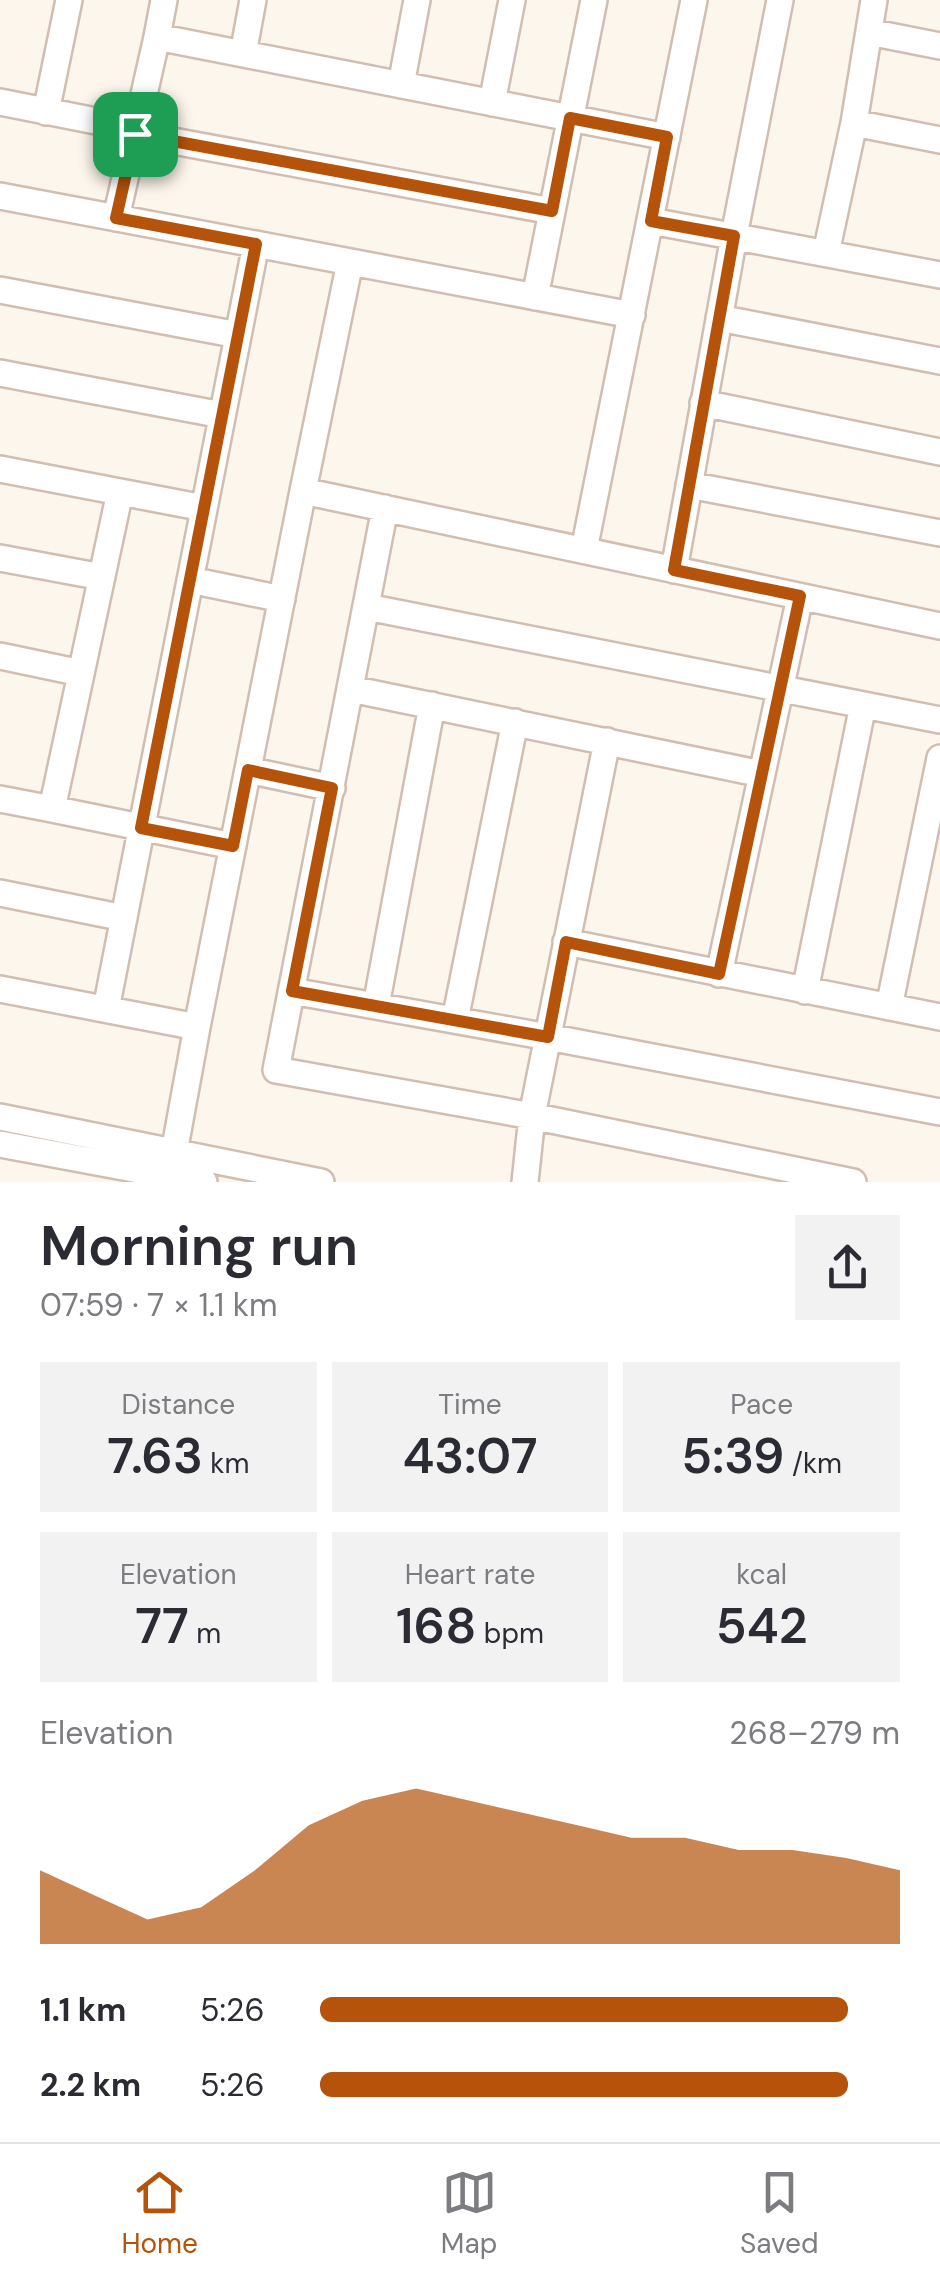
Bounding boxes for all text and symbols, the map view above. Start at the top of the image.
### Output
pin [93,92,178,177]
icon: arrive [108,107,163,162]
text: Morning run [40,1210,358,1282]
button: share [795,1215,900,1320]
text: 07:59 · 7 × 1.1 km [40,1284,277,1326]
text: Distance [122,1386,235,1423]
text: Time [438,1386,502,1423]
text: Pace [730,1386,793,1423]
text: 7.63 [107,1423,203,1489]
text: 43:07 [402,1423,538,1489]
text: 5:39 [681,1423,785,1489]
text: km [203,1445,249,1482]
text: /km [785,1445,842,1482]
text: Elevation [120,1556,237,1593]
text: Heart rate [405,1556,535,1593]
text: kcal [736,1556,787,1593]
text: 77 [135,1593,189,1659]
text: 168 [396,1593,476,1659]
text: 542 [716,1593,807,1659]
text: m [189,1615,221,1652]
text: bpm [476,1615,544,1652]
text: Elevation [40,1712,173,1754]
text: 268–279 m [729,1712,900,1754]
text: 1.1 km [40,1989,126,2031]
text: 5:26 [200,1989,265,2031]
text: 2.2 km [40,2064,141,2106]
text: 5:26 [200,2064,265,2106]
tab: Home [121,2165,198,2262]
tab: Map [441,2165,497,2262]
tab: Saved [740,2165,819,2262]

